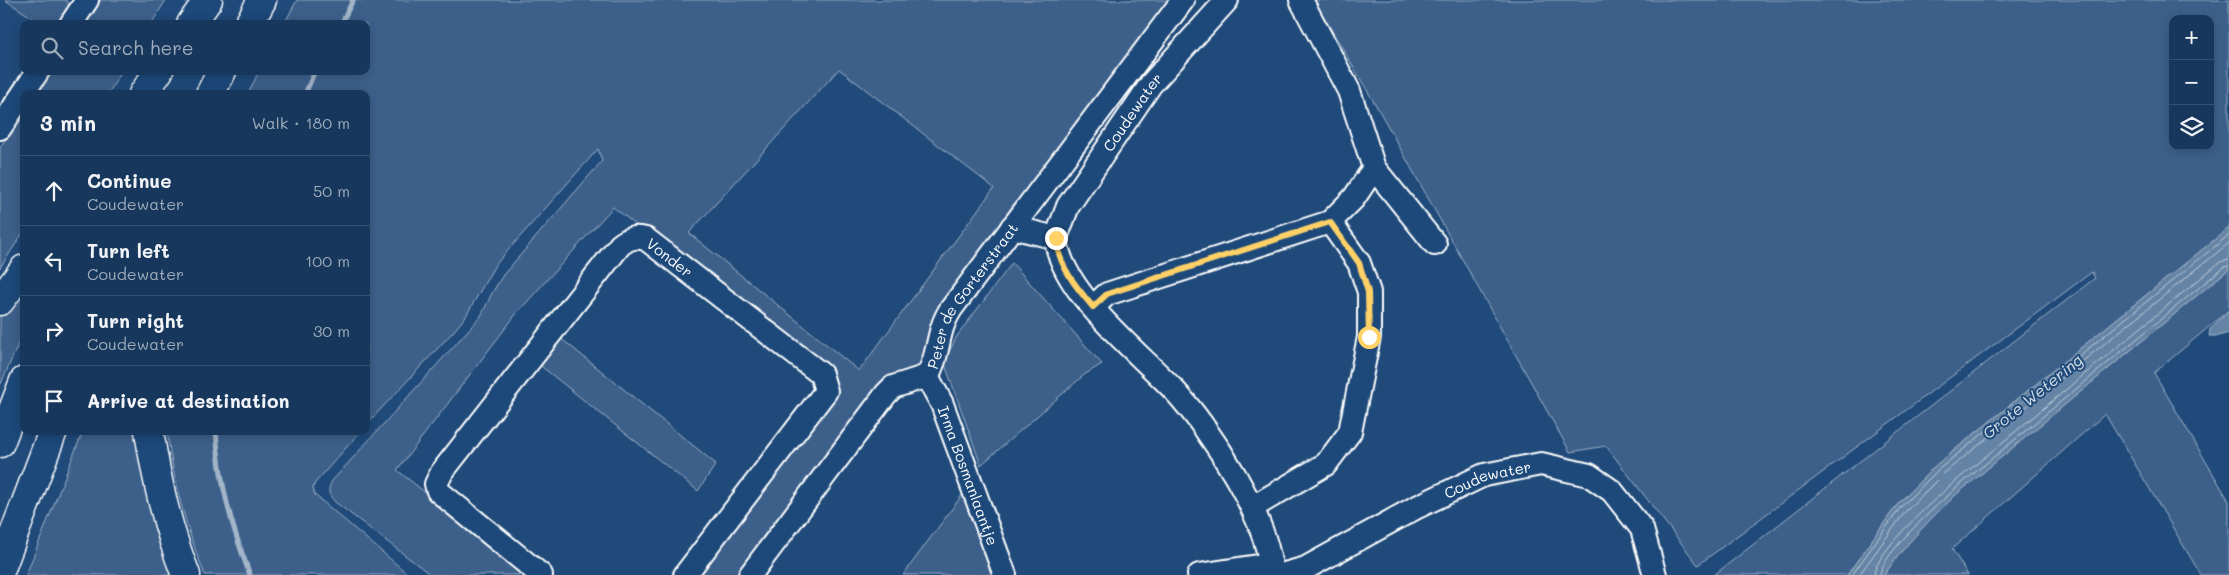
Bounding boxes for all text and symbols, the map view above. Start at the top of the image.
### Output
map controls [2169,15,2214,150]
button: + [2169,15,2214,60]
search box [20,20,370,75]
icon: search [38,34,66,62]
text: Search here [78,35,194,60]
button: − [2169,60,2214,105]
street label: Coudewater [1098,69,1166,155]
button: layers [2169,105,2214,150]
text: 3 min [40,109,96,136]
text: Walk · 180 m [252,112,350,133]
text: Continue [87,168,172,193]
icon: ahead [40,177,68,205]
text: 50 m [313,180,350,201]
text: Coudewater [87,193,184,214]
street label: Peter de Gorterstraat [922,219,1022,372]
route end [1045,227,1068,250]
street label: Vonder [643,233,697,281]
text: Turn left [87,238,170,263]
icon: left [40,247,68,275]
text: 100 m [305,250,350,271]
text: Coudewater [87,263,184,284]
text: Turn right [87,308,184,333]
icon: right [40,317,68,345]
text: 30 m [313,320,350,341]
route start [1358,326,1381,349]
text: Coudewater [87,333,184,354]
water label: Grote Wetering [1977,349,2087,443]
icon: arrive [40,387,68,415]
text: Arrive at destination [87,388,290,413]
street label: Irma Bosmanlaantje [934,403,1003,548]
street label: Coudewater [1441,456,1533,503]

